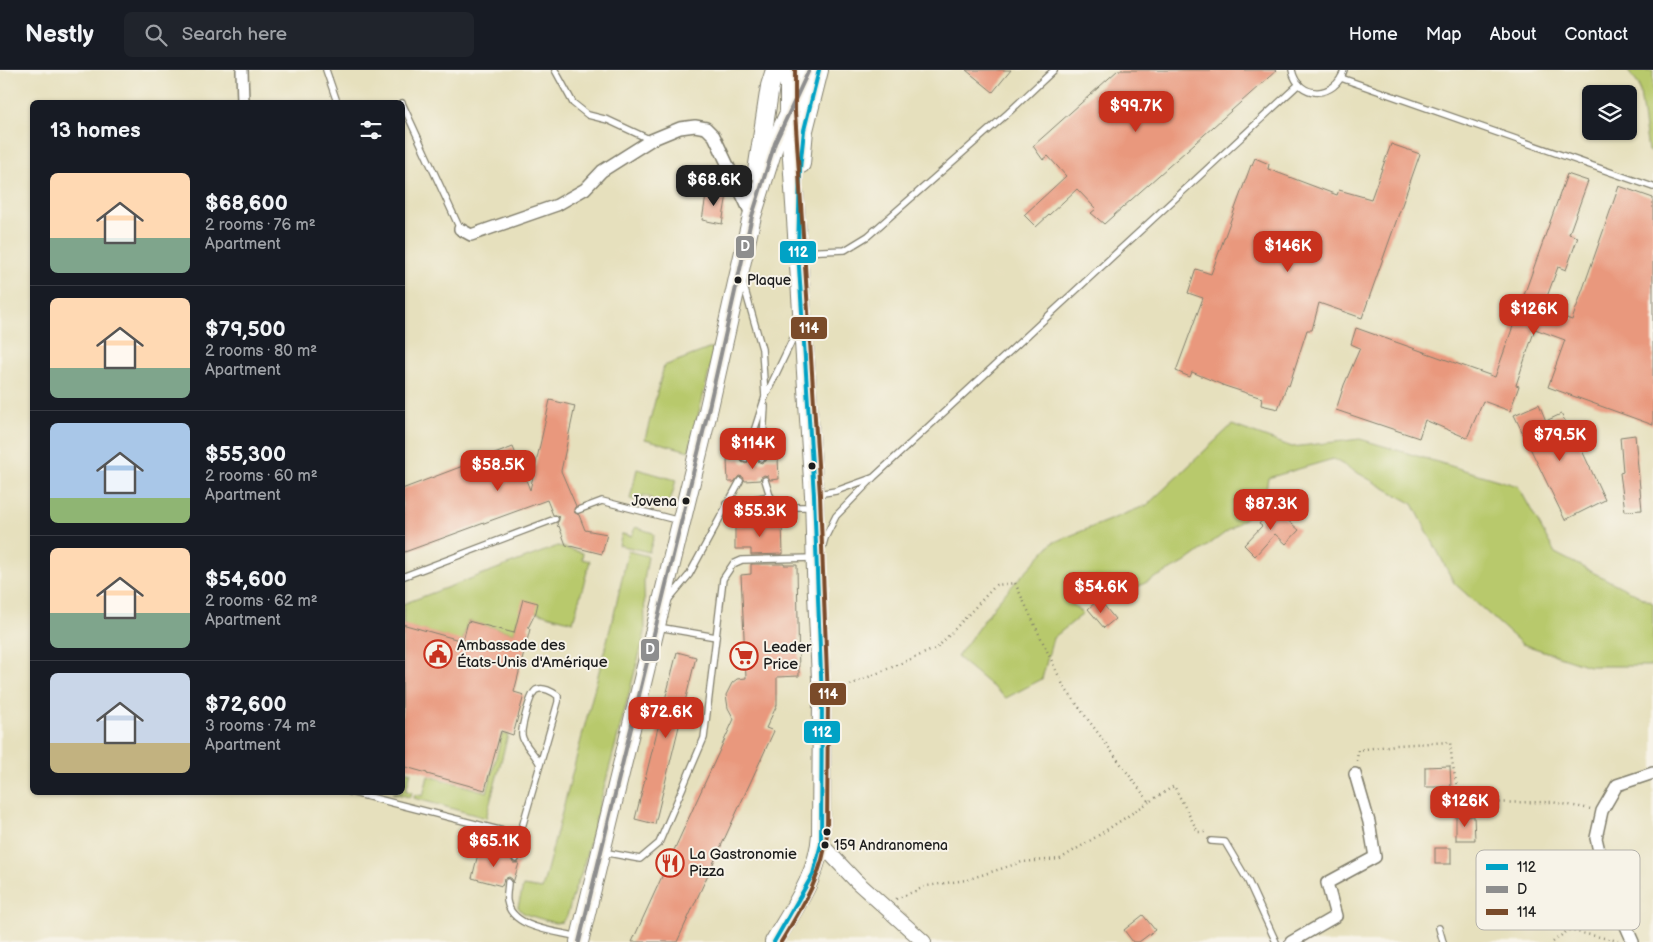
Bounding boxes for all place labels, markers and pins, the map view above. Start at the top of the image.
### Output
pin: $99.7K [1095,90,1177,133]
pin: $68.6K [673,164,755,207]
pin: $146K [1253,230,1323,273]
place label: Plaque [747,272,791,289]
marker: Plaque [733,275,743,285]
pin: $126K [1499,294,1569,336]
pin: $79.5K [1519,420,1601,462]
pin: $114K [718,428,788,470]
pin: $58.5K [457,450,539,492]
unlabelled marker [807,461,817,471]
pin: $87.3K [1230,488,1312,531]
place label: Jovena [631,493,677,510]
marker: Jovena [681,496,691,506]
pin: $55.3K [719,496,801,538]
pin: $54.6K [1060,572,1142,614]
place label: Ambassade des États-Unis d'Amérique [457,636,608,672]
place label: Leader Price [763,638,812,674]
public building icon: Ambassade des États-Unis d'Amérique [423,639,453,669]
supermarket icon: Leader Price [729,641,759,671]
pin: $72.6K [625,696,707,739]
pin: $126K [1430,786,1500,828]
pin: $65.1K [453,826,535,868]
unlabelled marker [822,827,832,837]
place label: 159 Andranomena [834,837,948,854]
marker: 159 Andranomena [820,840,830,850]
place label: La Gastronomie Pizza [689,845,797,881]
restaurant icon: La Gastronomie Pizza [655,848,685,878]

